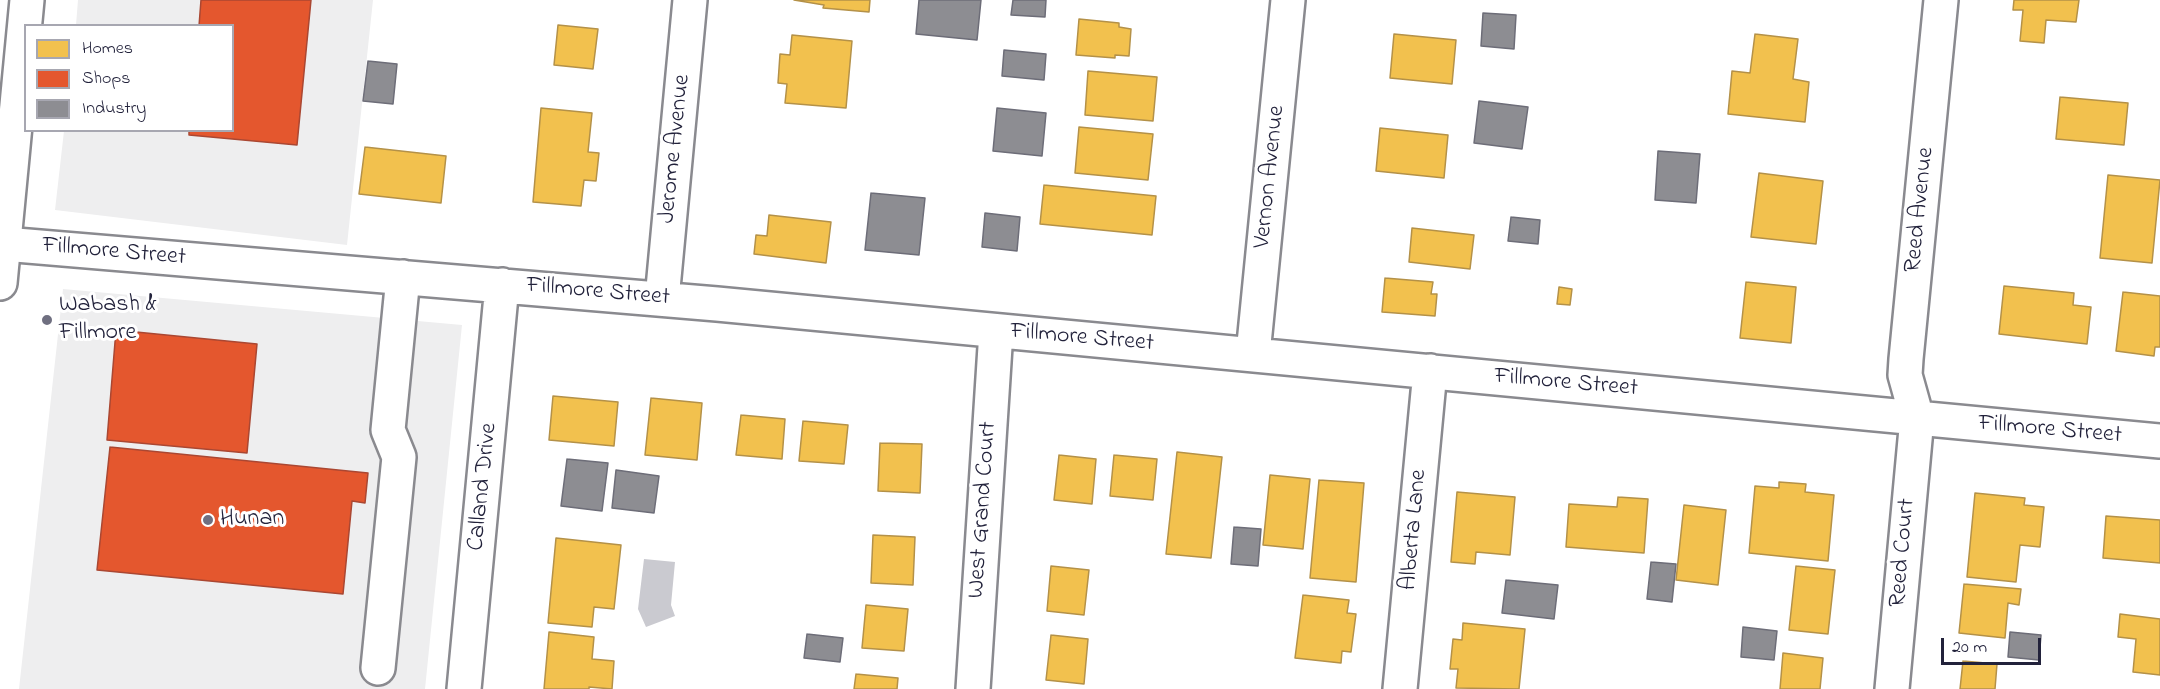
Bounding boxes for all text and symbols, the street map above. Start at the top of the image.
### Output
legend [24,24,234,132]
text: Homes [82,36,133,62]
text: Shops [82,66,130,92]
street label: Jerome Avenue [654,73,698,225]
text: Industry [82,96,146,122]
street label: Vernon Avenue [1249,104,1293,250]
street label: Reed Avenue [1900,146,1942,274]
street label: Fillmore Street [41,232,187,274]
street label: Fillmore Street [525,272,671,314]
place label: Wabash & Fillmore [59,292,157,348]
marker: Wabash & Fillmore [40,313,54,327]
street label: Fillmore Street [1009,318,1155,360]
street label: Fillmore Street [1493,363,1639,405]
street label: Fillmore Street [1977,410,2123,452]
street label: West Grand Court [963,421,1005,599]
street label: Calland Drive [463,422,505,552]
street label: Alberta Lane [1395,468,1435,592]
street label: Reed Court [1885,497,1923,609]
place label: Hunan [220,506,284,534]
marker: Hunan [201,513,215,527]
scale bar [1944,626,2044,664]
text: 20 m [1952,635,1987,661]

